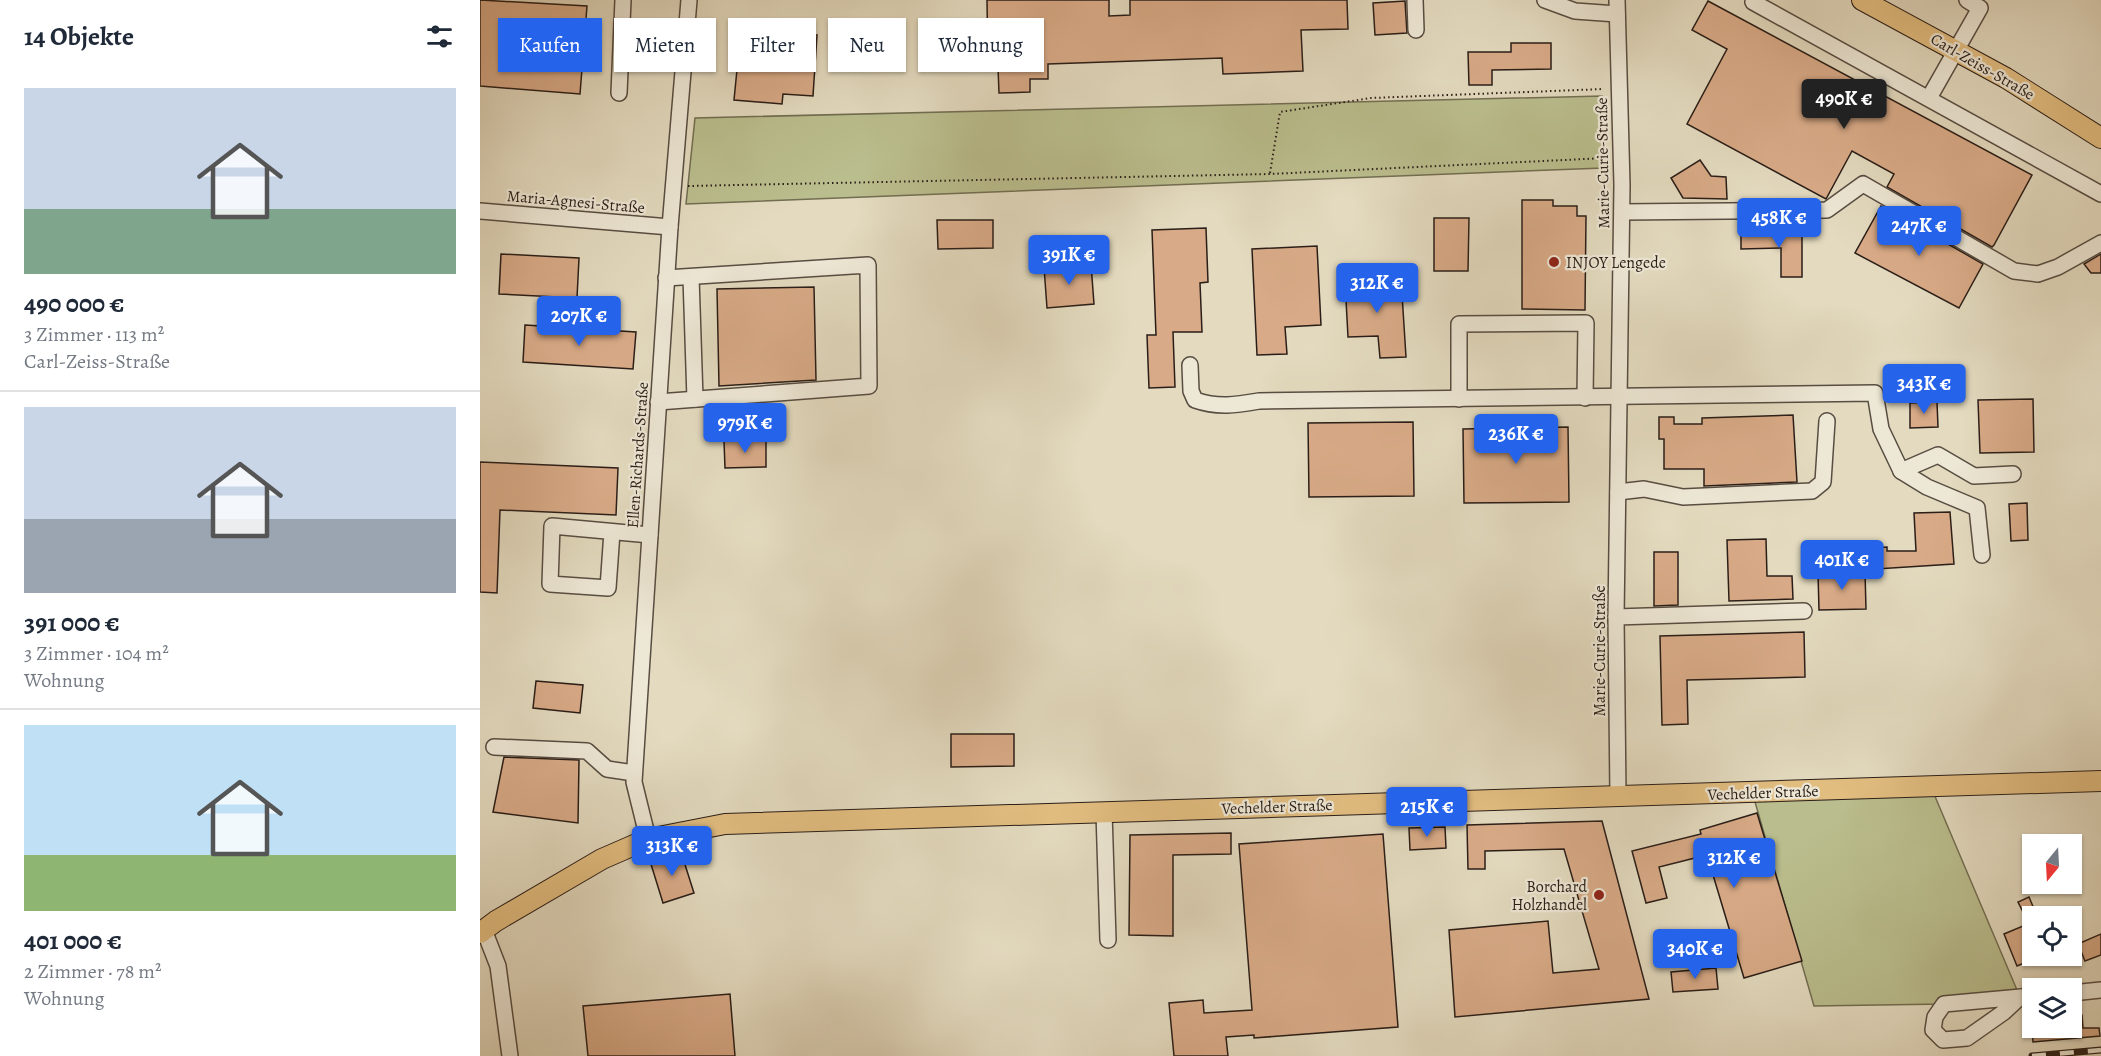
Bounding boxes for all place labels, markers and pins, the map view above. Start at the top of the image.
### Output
pin: 490K € [1795,79,1893,130]
pin: 458K € [1730,198,1828,249]
pin: 247K € [1870,206,1968,257]
pin: 391K € [1020,235,1118,286]
place label: INJOY Lengede [1566,252,1666,274]
marker: INJOY Lengede [1547,255,1561,269]
pin: 312K € [1328,263,1426,314]
pin: 207K € [530,296,628,347]
pin: 343K € [1875,364,1973,415]
pin: 979K € [696,403,794,454]
pin: 236K € [1467,414,1565,465]
pin: 401K € [1793,540,1891,591]
pin: 215K € [1378,787,1476,838]
pin: 313K € [623,826,721,877]
pin: 312K € [1685,838,1783,889]
place label: Borchard Holzhandel [1512,876,1587,916]
marker: Borchard Holzhandel [1592,888,1606,902]
pin: 340K € [1646,929,1744,980]

